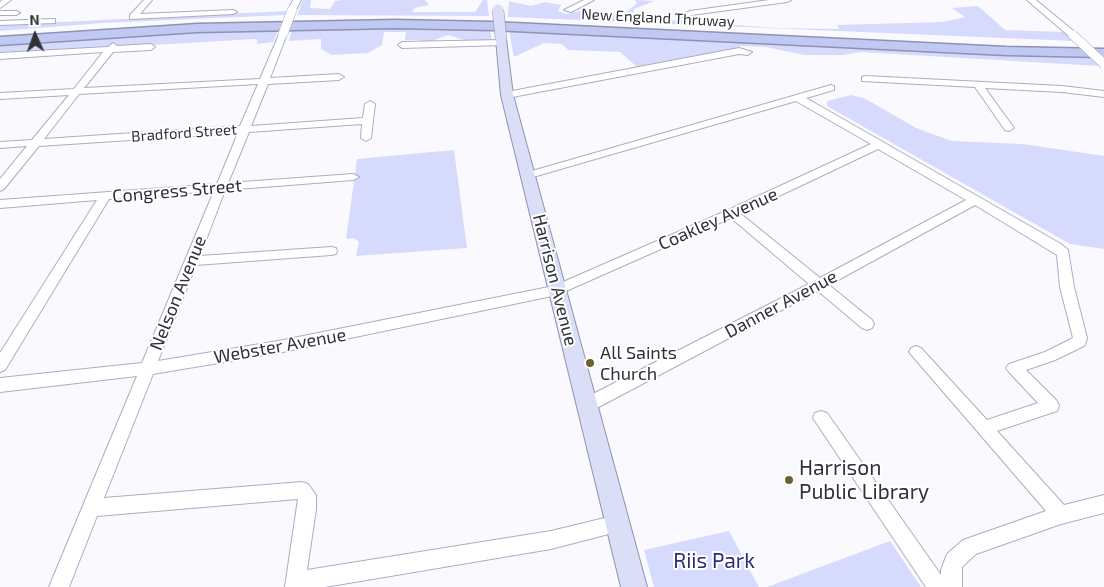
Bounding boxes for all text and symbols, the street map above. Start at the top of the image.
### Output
street label: New England Thruway [581,5,735,31]
north arrow [10,10,60,60]
text: N [29,11,40,28]
street label: Bradford Street [131,120,237,146]
street label: Congress Street [111,175,243,207]
street label: Coakley Avenue [655,183,781,255]
street label: Harrison Avenue [528,212,582,348]
street label: Nelson Avenue [145,232,211,354]
street label: Danner Avenue [721,265,841,343]
street label: Webster Avenue [212,324,348,368]
place label: All Saints Church [600,342,677,384]
marker: All Saints Church [584,357,596,369]
place label: Harrison Public Library [799,455,929,505]
marker: Harrison Public Library [783,474,795,486]
park label: Riis Park [673,548,755,574]

